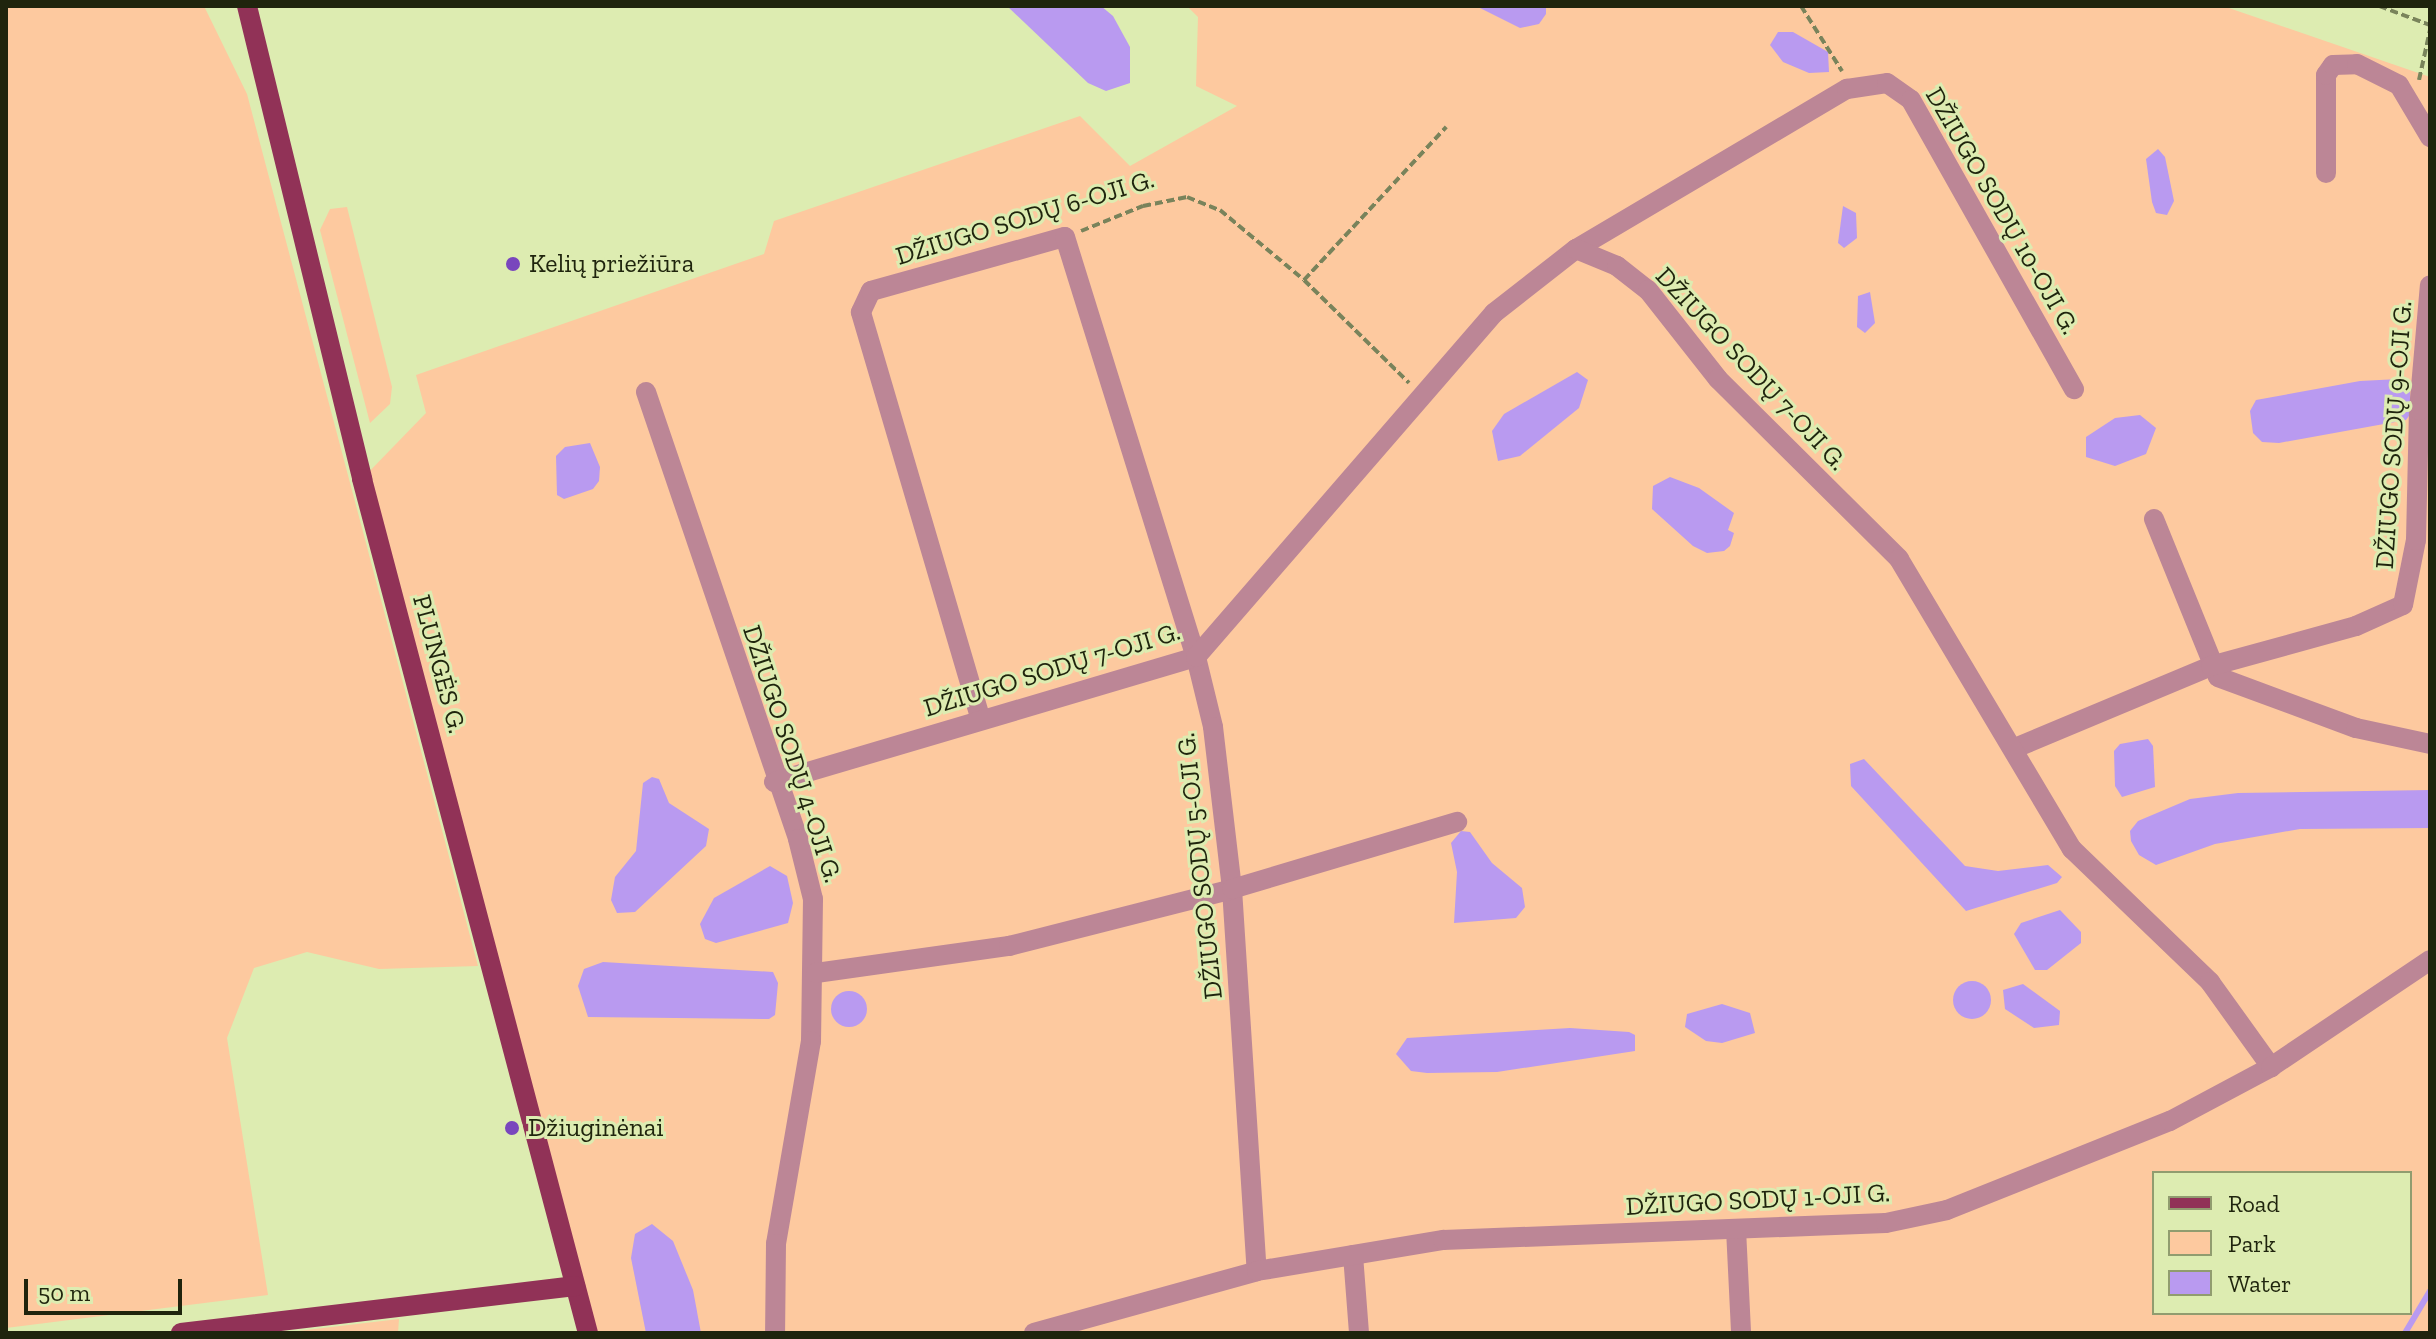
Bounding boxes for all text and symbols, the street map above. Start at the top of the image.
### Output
street label: DŽIUGO SODŲ 10-OJI G. [1919,82,2085,340]
street label: DŽIUGO SODŲ 6-OJI G. [892,164,1158,272]
place label: Kelių priežiūra [529,248,694,280]
marker: Kelių priežiūra [504,255,522,273]
street label: DŽIUGO SODŲ 7-OJI G. [1649,261,1853,477]
street label: DŽIUGO SODŲ 9-OJI G. [2369,300,2419,570]
street label: PLUNGĖS G. [406,591,472,737]
street label: DŽIUGO SODŲ 7-OJI G. [920,616,1184,724]
street label: DŽIUGO SODŲ 4-OJI G. [736,621,848,887]
street label: DŽIUGO SODŲ 5-OJI G. [1170,731,1230,1001]
place label: Džiuginėnai [528,1112,664,1144]
marker: Džiuginėnai [503,1119,521,1137]
legend [2152,1171,2412,1315]
street label: DŽIUGO SODŲ 1-OJI G. [1625,1177,1891,1223]
text: Road [2228,1189,2280,1218]
text: Park [2228,1229,2276,1258]
scale bar [28,1263,186,1313]
text: Water [2228,1269,2291,1298]
text: 50 m [38,1278,90,1307]

